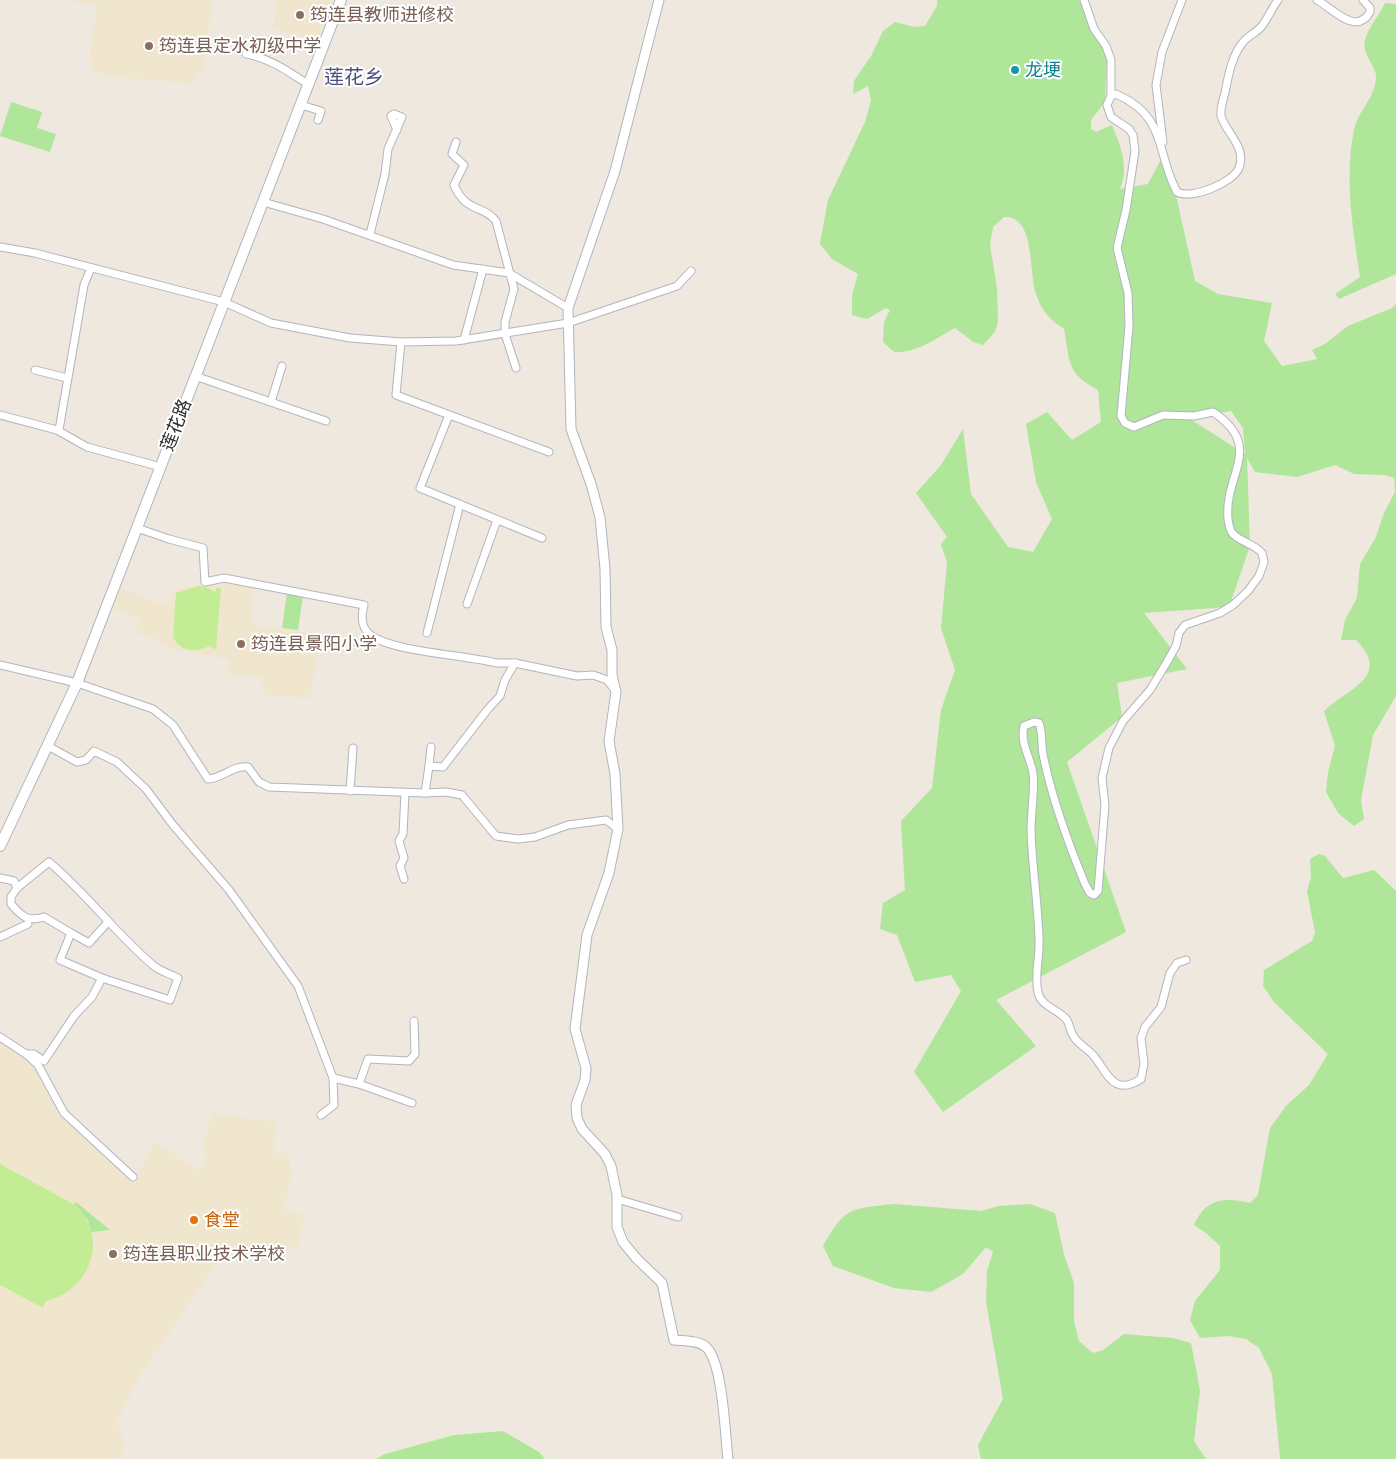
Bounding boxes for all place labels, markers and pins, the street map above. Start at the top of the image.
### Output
place label: 筠连县教师进修校 [310,4,454,26]
marker: 筠连县教师进修校 [294,9,306,21]
place label: 筠连县定水初级中学 [159,35,321,57]
marker: 筠连县定水初级中学 [143,40,155,52]
place label: 龙埂 [1025,59,1061,81]
marker: 龙埂 [1009,64,1021,76]
place label: 筠连县景阳小学 [251,633,377,655]
marker: 筠连县景阳小学 [235,638,247,650]
place label: 食堂 [204,1209,240,1231]
marker: 食堂 [188,1214,200,1226]
place label: 筠连县职业技术学校 [123,1243,285,1265]
marker: 筠连县职业技术学校 [107,1248,119,1260]

